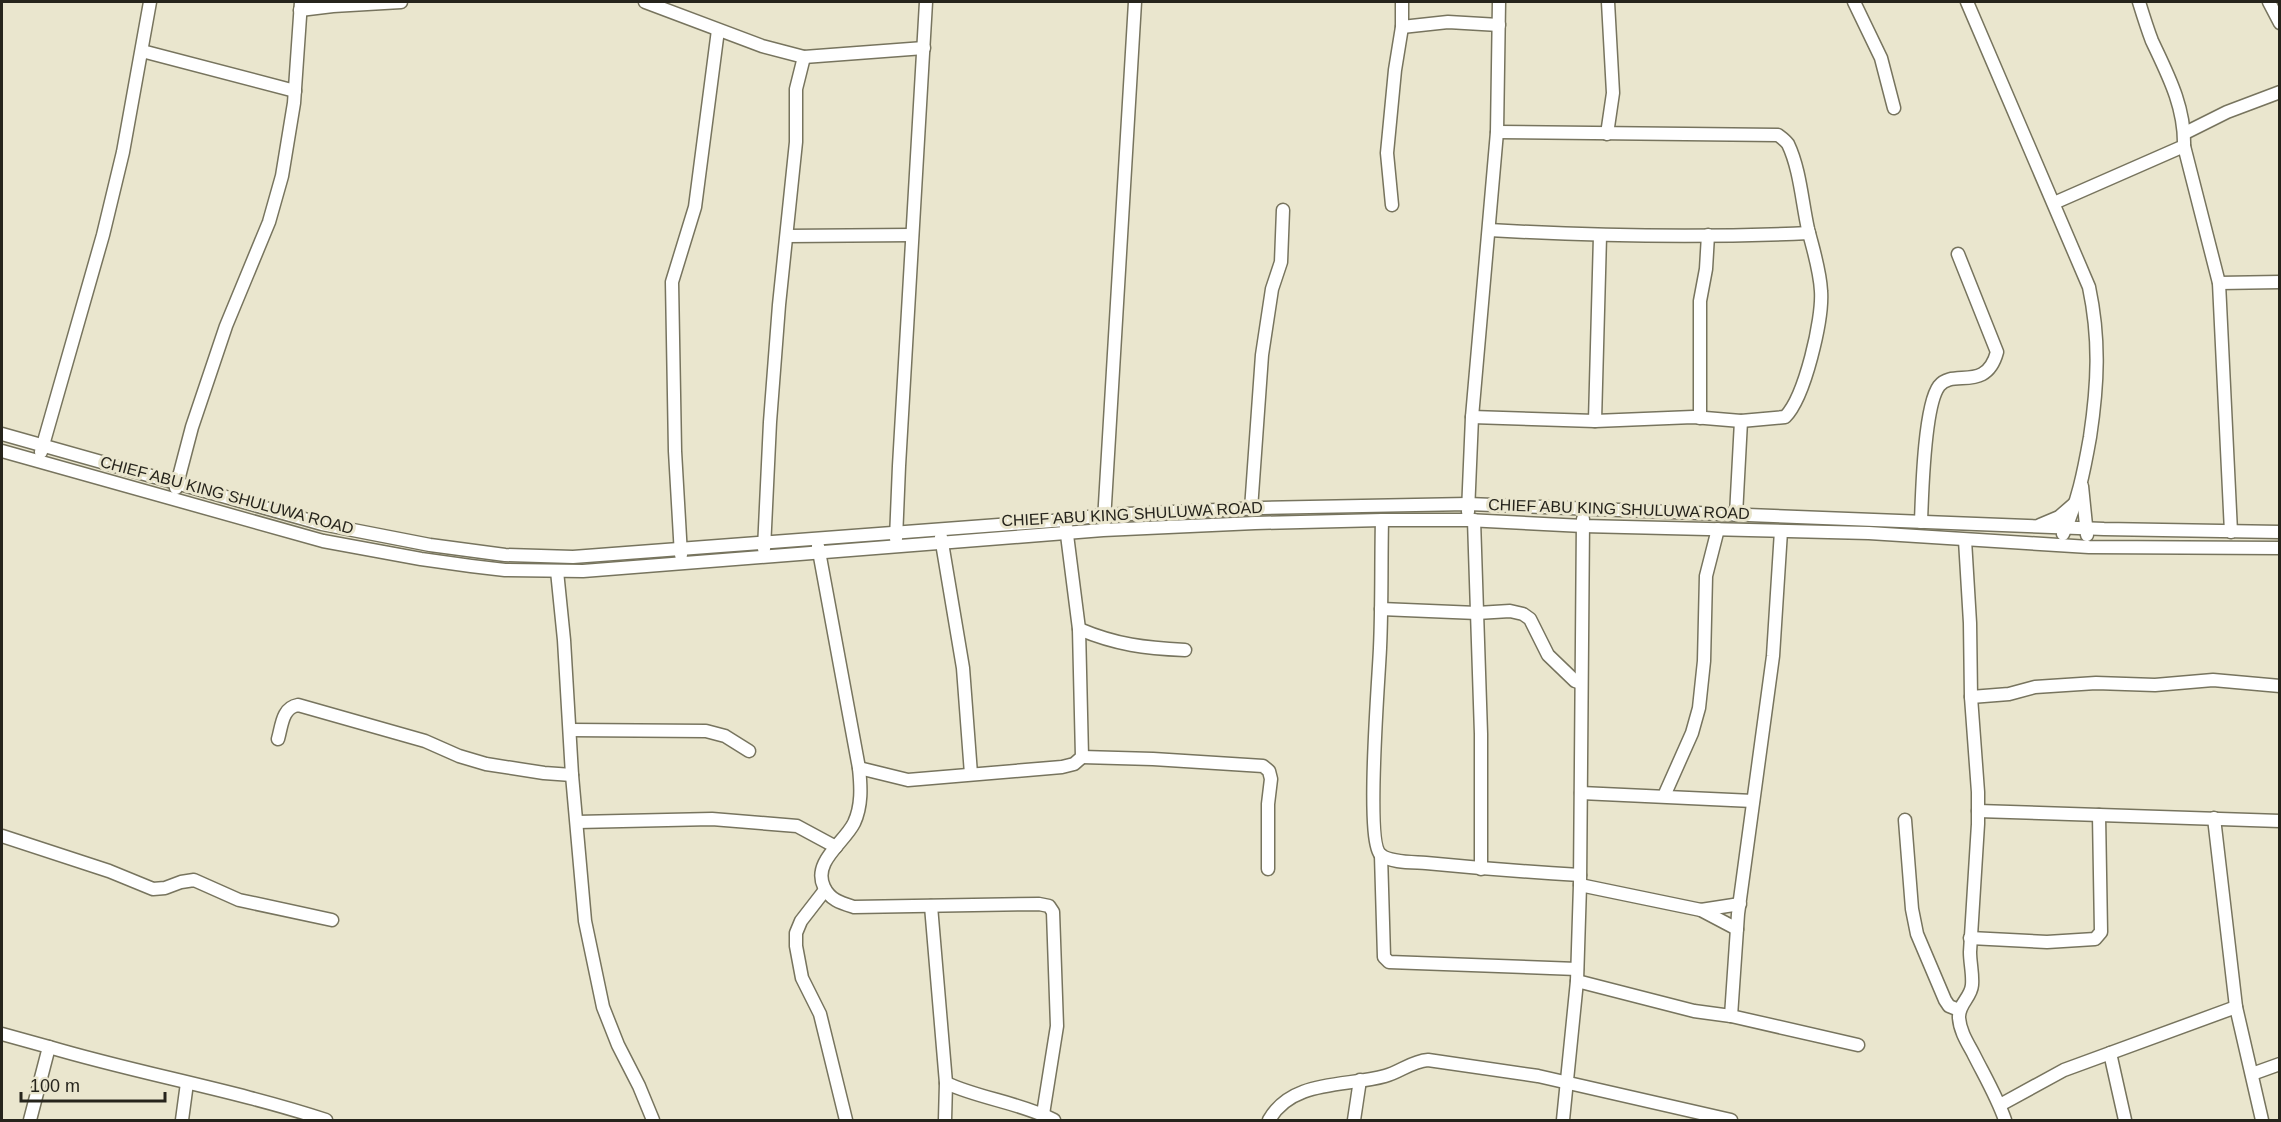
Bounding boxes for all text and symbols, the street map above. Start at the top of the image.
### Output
street label: CHIEF ABU KING SHULUWA ROAD [98,453,356,537]
street label: CHIEF ABU KING SHULUWA ROAD [1488,496,1750,522]
street label: CHIEF ABU KING SHULUWA ROAD [1001,499,1263,529]
scale bar [21,1065,165,1103]
text: 100 m [30,1076,80,1096]

